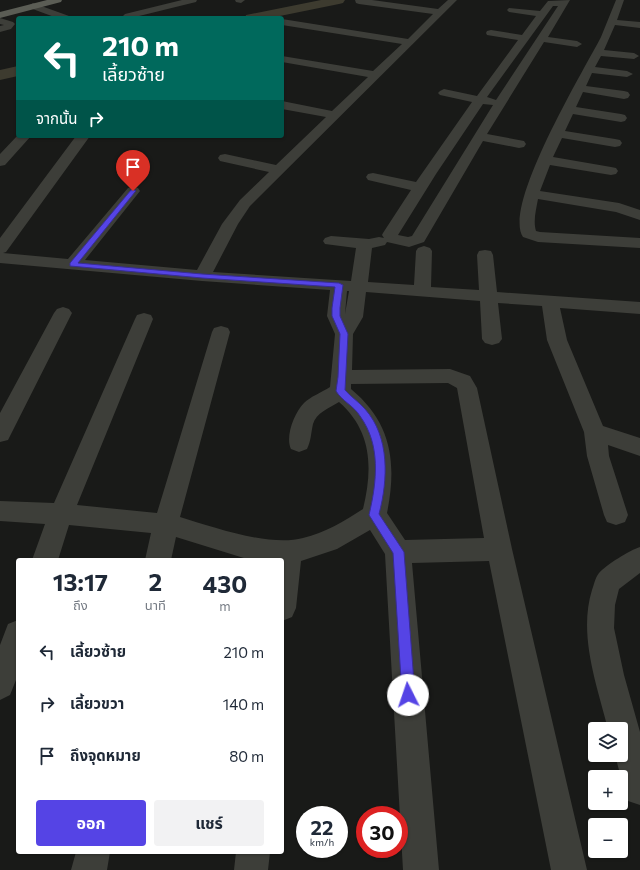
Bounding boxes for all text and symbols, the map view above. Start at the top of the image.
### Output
text: 210 m [102,28,179,62]
icon: left [36,32,88,84]
text: เลี้ยวซ้าย [102,63,165,85]
icon: right [85,108,107,130]
text: จากนั้น [36,109,77,127]
pin [116,150,150,191]
icon: arrive [122,156,144,178]
text: 13:17 [53,567,108,596]
text: 2 [148,567,162,596]
text: 430 [203,569,247,598]
text: ถึง [73,597,88,613]
text: นาที [145,597,166,613]
text: m [219,598,231,614]
icon: left [36,641,58,663]
text: เลี้ยวซ้าย [70,642,126,660]
text: 210 m [224,643,264,661]
position arrow [387,674,429,716]
icon: right [36,693,58,715]
text: เลี้ยวขวา [70,694,124,712]
text: 140 m [223,695,264,713]
map controls [588,722,628,858]
button: layers [588,722,628,762]
icon: arrive [36,745,58,767]
text: ถึงจุดหมาย [70,746,141,764]
text: 80 m [229,747,264,765]
button: + [588,770,628,810]
button: ออก [36,800,146,846]
button: แชร์ [154,800,264,846]
speed limit sign: 30 [356,806,408,858]
text: 22 [311,815,333,839]
button: − [588,818,628,858]
text: km/h [310,836,334,848]

